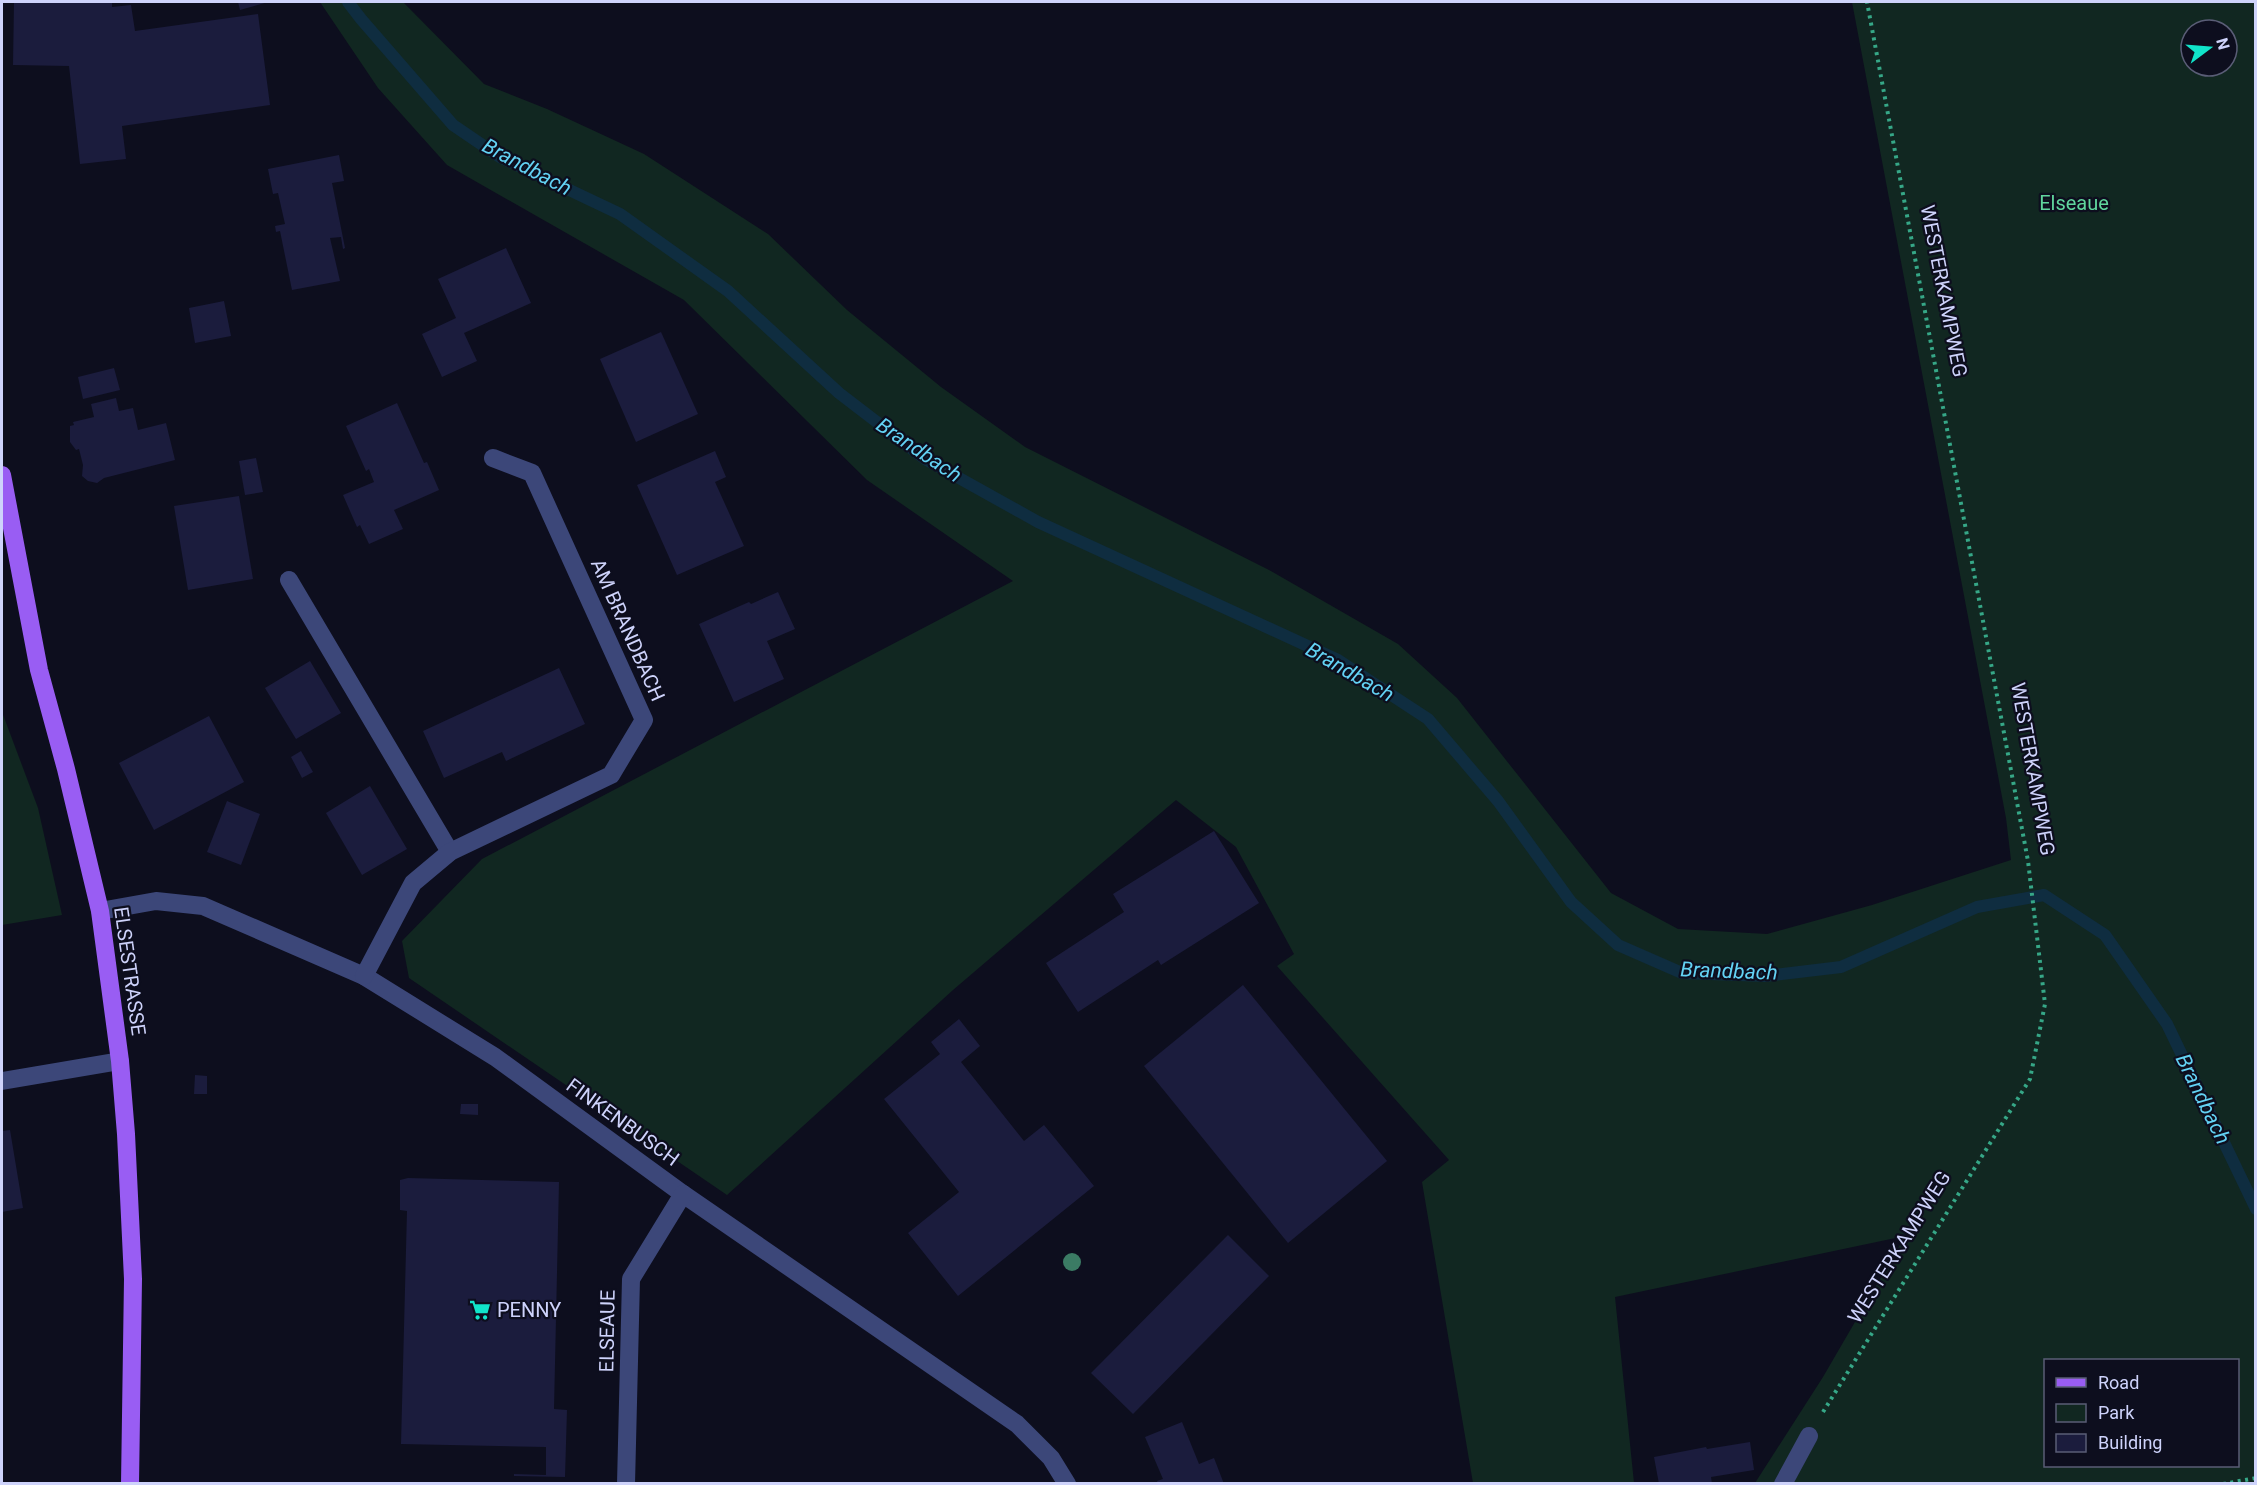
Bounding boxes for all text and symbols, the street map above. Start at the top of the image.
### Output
north arrow [2179,18,2239,78]
text: N [2212,36,2234,52]
water label: Brandbach [478,134,576,200]
park label: Elseaue [2039,191,2109,215]
street label: WESTERKAMPWEG [1916,203,1972,379]
water label: Brandbach [872,413,966,487]
street label: AM BRANDBACH [586,555,670,705]
water label: Brandbach [1302,637,1398,707]
street label: WESTERKAMPWEG [2006,681,2060,857]
street label: ELSESTRASSE [109,905,151,1037]
water label: Brandbach [1680,957,1778,985]
water label: Brandbach [2171,1050,2235,1148]
street label: FINKENBUSCH [562,1073,684,1171]
street label: WESTERKAMPWEG [1842,1166,1956,1328]
street label: ELSEAUE [594,1289,620,1373]
supermarket icon: PENNY [468,1298,492,1322]
place label: PENNY [497,1298,561,1322]
legend [2044,1359,2239,1467]
text: Road [2098,1372,2139,1393]
text: Park [2098,1402,2135,1423]
text: Building [2098,1432,2162,1453]

